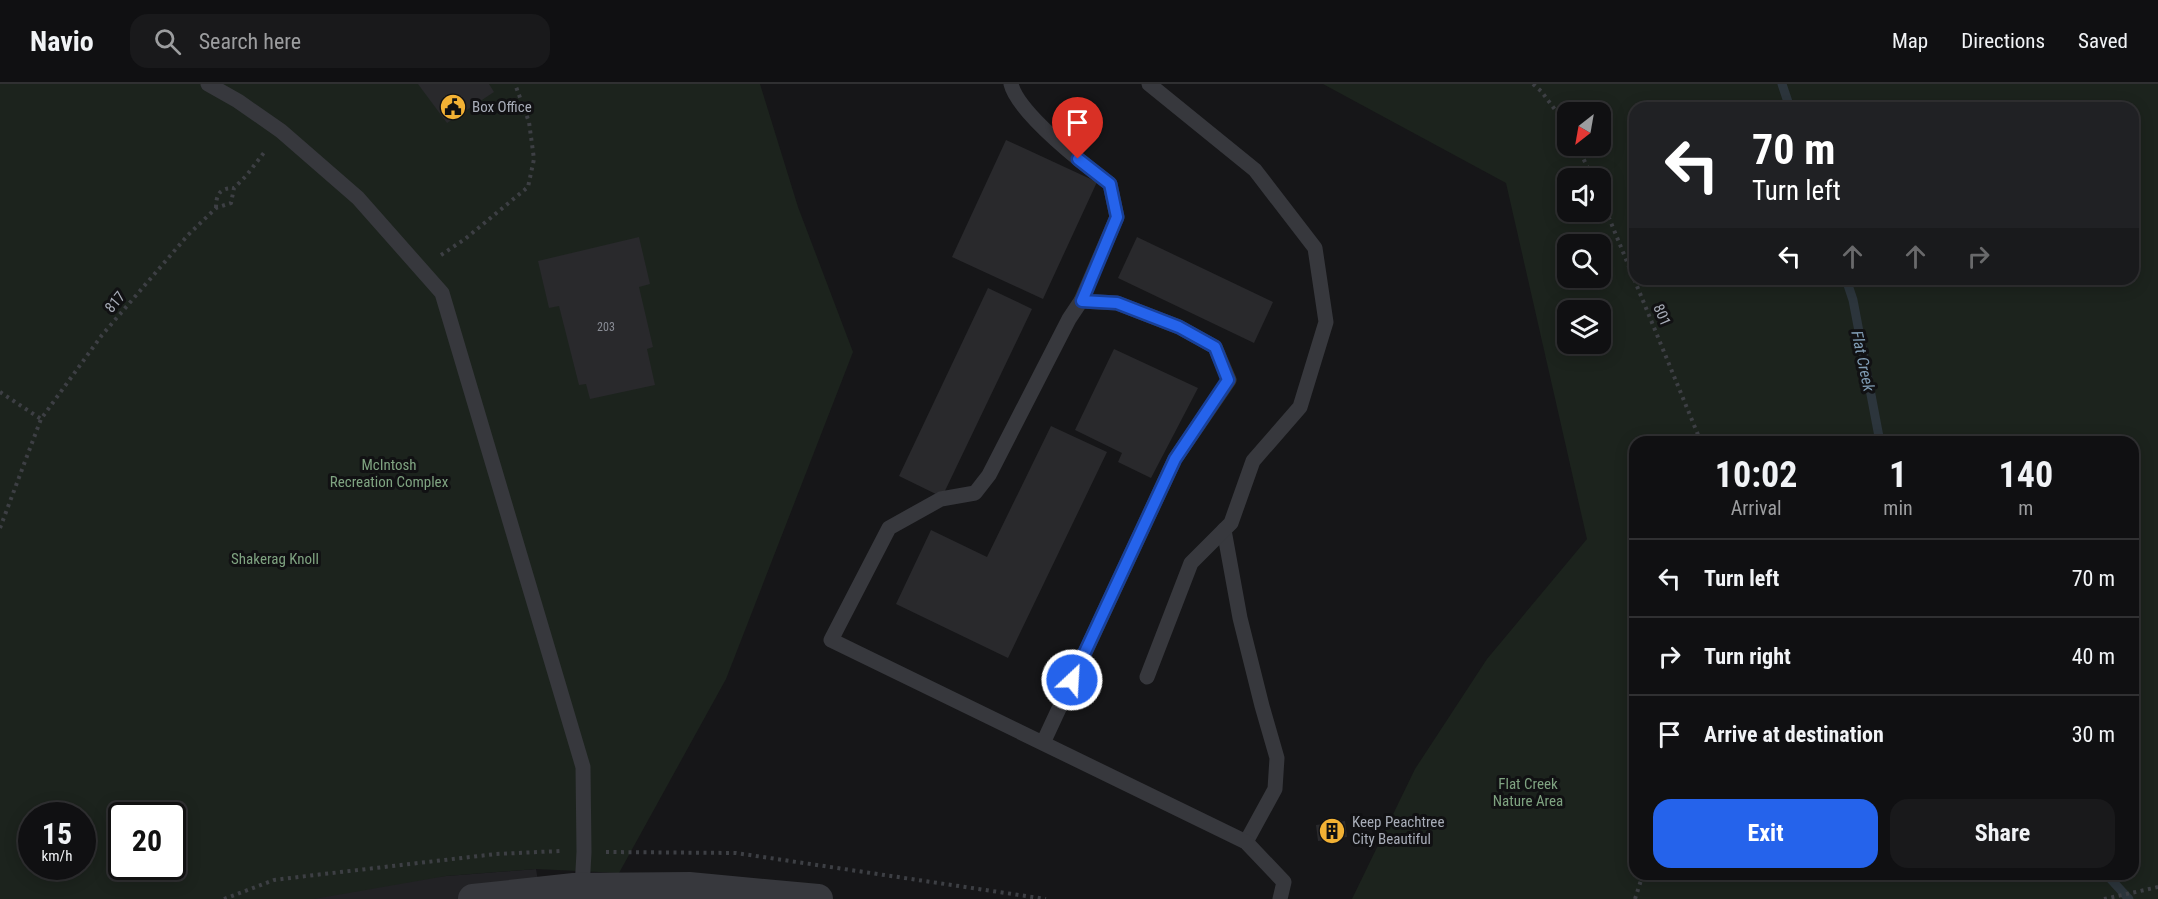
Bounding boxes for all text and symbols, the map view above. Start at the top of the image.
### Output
search box [130,14,550,68]
text: Navio [30,25,94,58]
icon: search [151,25,184,58]
text: Search here [199,29,301,54]
text: Map [1892,29,1928,53]
text: Directions [1961,29,2045,53]
text: Saved [2078,29,2128,53]
public building icon: Box Office [438,92,468,122]
pin [1052,97,1103,159]
place label: Box Office [472,98,532,116]
north arrow [1557,102,1611,156]
map controls [1557,102,1611,354]
icon: arrive [1061,106,1094,139]
text: 70 m [1752,125,1835,174]
icon: left [1653,126,1731,204]
button: sound [1557,168,1611,222]
text: Turn left [1752,175,1841,207]
button: search [1557,234,1611,288]
icon: left [1773,240,1806,273]
icon: ahead [1836,240,1869,273]
icon: ahead [1899,240,1932,273]
icon: right [1962,240,1995,273]
street label: 817 [101,288,129,316]
button: layers [1557,300,1611,354]
street label: 801 [1649,301,1675,329]
house number: 203 [597,320,615,334]
water label: Flat Creek [1847,329,1879,394]
text: 10:02 [1715,454,1797,496]
text: 1 [1889,454,1907,496]
text: 140 [1999,454,2053,496]
park label: McIntosh Recreation Complex [330,456,449,491]
text: Arrival [1731,496,1782,520]
text: min [1883,496,1913,520]
text: m [2018,496,2033,520]
park label: Shakerag Knoll [231,550,319,568]
icon: left [1653,562,1686,595]
text: Turn left [1704,566,1779,591]
text: 70 m [2072,566,2115,591]
icon: right [1653,640,1686,673]
text: Turn right [1704,644,1791,669]
text: 40 m [2072,644,2115,669]
position arrow [1040,648,1104,712]
icon: arrive [1653,718,1686,751]
text: Arrive at destination [1704,722,1884,747]
text: 30 m [2072,722,2115,747]
park label: Flat Creek Nature Area [1493,775,1563,810]
button: Exit [1653,799,1878,868]
button: Share [1890,799,2115,868]
speed limit sign: 20 [108,802,186,880]
place label: Keep Peachtree City Beautiful [1352,813,1444,848]
text: 15 [42,816,72,851]
building icon: Keep Peachtree City Beautiful [1317,816,1347,846]
text: km/h [42,847,72,865]

